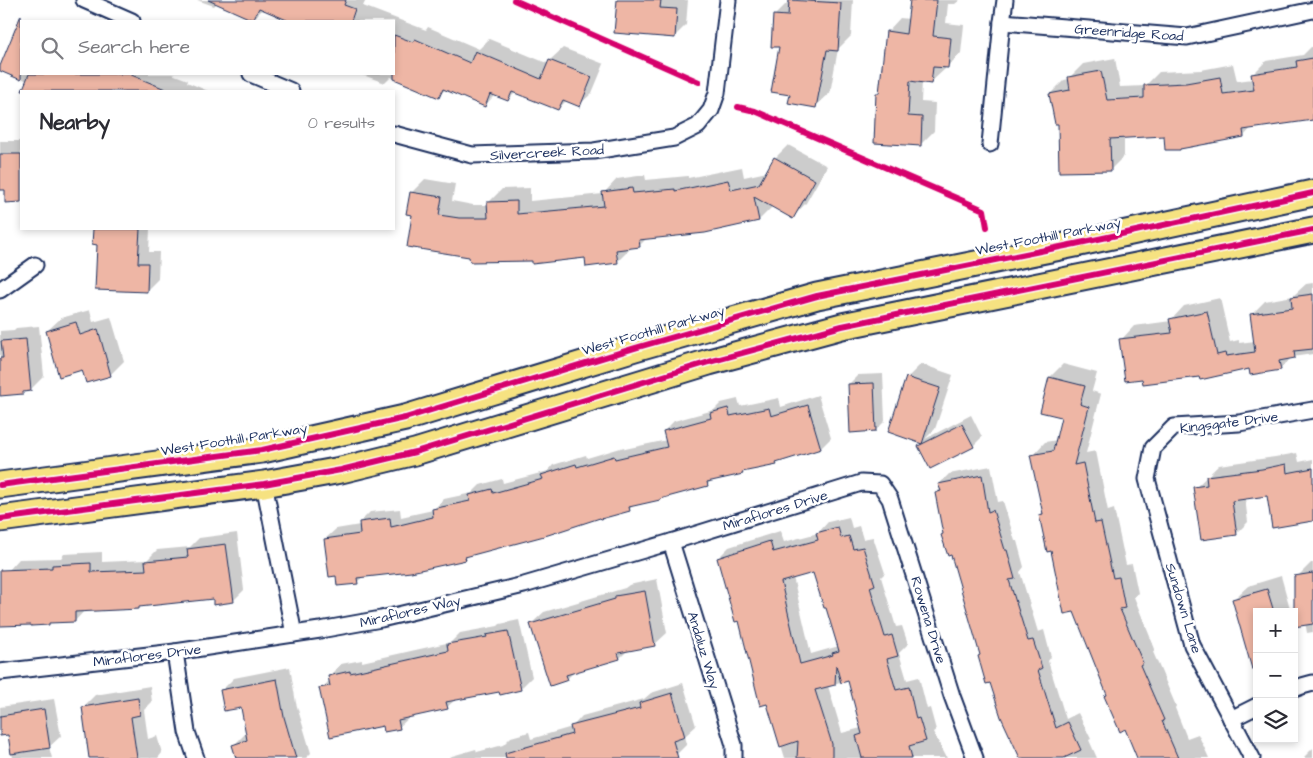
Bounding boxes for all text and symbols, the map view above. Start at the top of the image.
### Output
street label: Greenridge Road [1074,19,1184,47]
search box [20,20,395,75]
icon: search [38,34,66,62]
text: Search here [78,34,190,61]
text: Nearby [40,108,110,137]
text: 0 results [308,112,375,134]
street label: Silvercreek Road [490,140,604,166]
street label: West Foothill Parkway [974,213,1123,261]
street label: West Foothill Parkway [580,301,727,361]
street label: Kingsgate Drive [1179,407,1280,439]
street label: West Foothill Parkway [160,419,309,461]
street label: Miraflores Drive [720,485,831,536]
street label: Sundown Lane [1160,561,1206,656]
street label: Rowena Drive [905,574,951,667]
street label: Miraflores Way [358,591,463,633]
map controls [1253,608,1298,743]
button: + [1253,608,1298,653]
street label: Andaluz Way [682,609,724,692]
street label: Miraflores Drive [92,639,203,673]
button: − [1253,653,1298,698]
button: layers [1253,698,1298,743]

